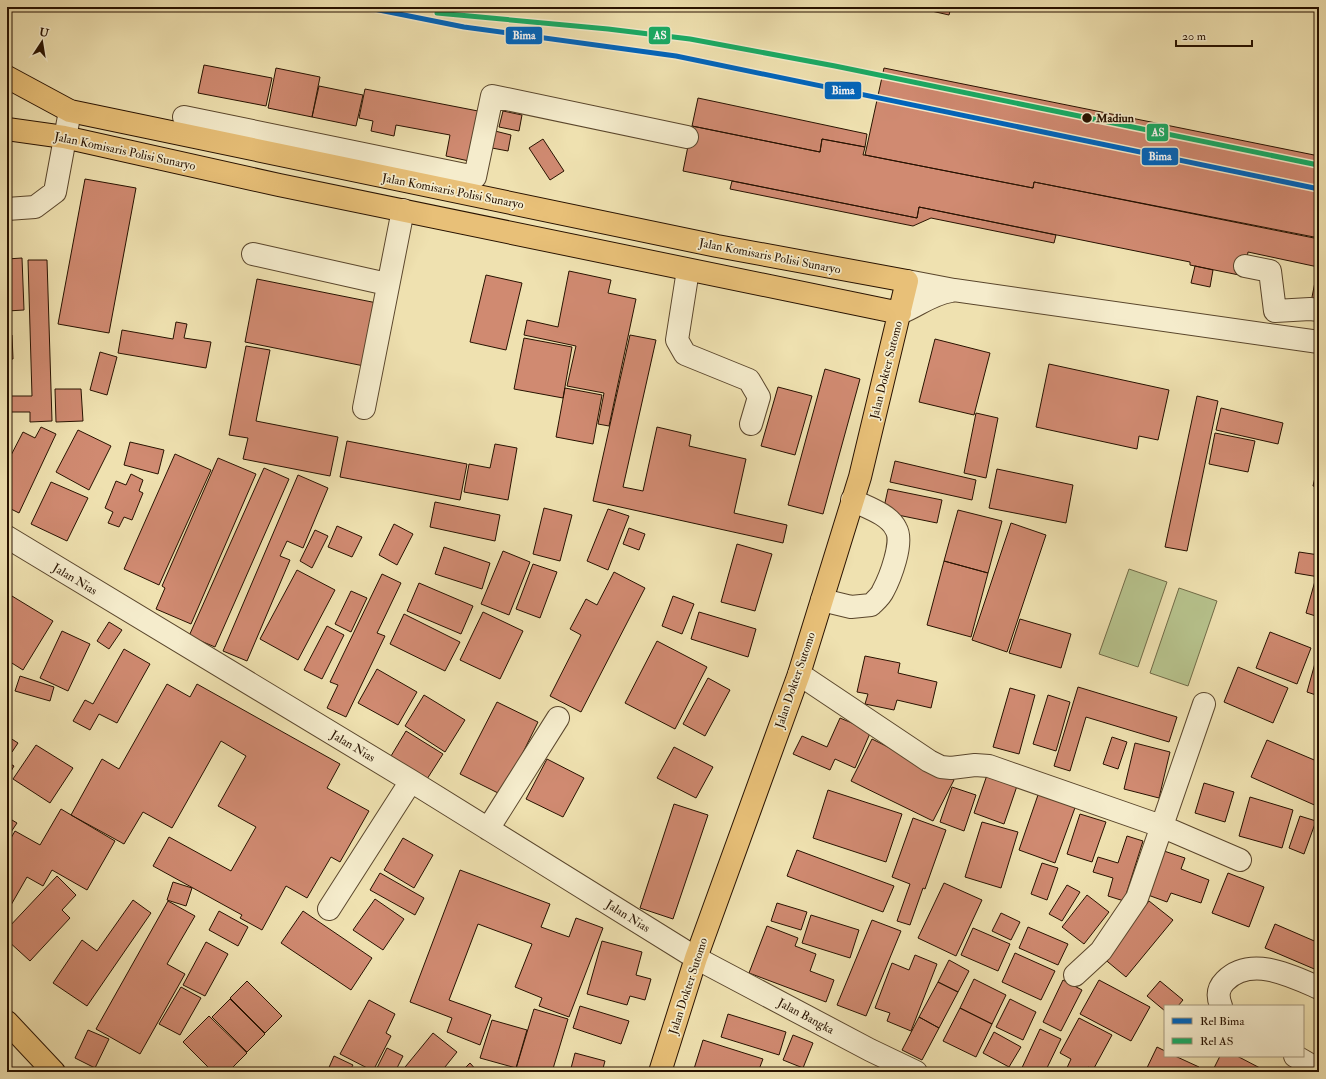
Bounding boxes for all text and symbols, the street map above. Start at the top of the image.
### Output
north arrow [22,22,62,62]
scale bar [1176,22,1252,48]
text: U [38,25,51,40]
line badge: Bima [505,26,543,45]
line badge: AS [648,26,671,45]
text: Bima [512,29,536,42]
text: AS [652,29,667,42]
text: 20 m [1182,29,1207,44]
line badge: Bima [824,81,862,100]
text: Bima [831,84,855,97]
marker: Madiun [1080,111,1094,125]
place label: Madiun [1095,111,1135,126]
line badge: AS [1146,123,1169,142]
text: AS [1150,126,1165,139]
street label: Jalan Komisaris Polisi Sunaryo [52,129,197,174]
line badge: Bima [1141,147,1179,166]
text: Bima [1148,150,1172,163]
street label: Jalan Komisaris Polisi Sunaryo [380,170,525,213]
street label: Jalan Komisaris Polisi Sunaryo [697,235,842,278]
street label: Jalan Dokter Sutomo [867,319,906,422]
street label: Jalan Nias [49,560,100,599]
street label: Jalan Dokter Sutomo [772,630,819,731]
street label: Jalan Nias [327,727,378,766]
street label: Jalan Nias [602,897,653,936]
street label: Jalan Dokter Sutomo [665,936,711,1037]
street label: Jalan Bangka [774,995,837,1038]
legend [1164,1005,1304,1057]
text: Rel Bima [1200,1014,1245,1029]
text: Rel AS [1200,1034,1233,1049]

